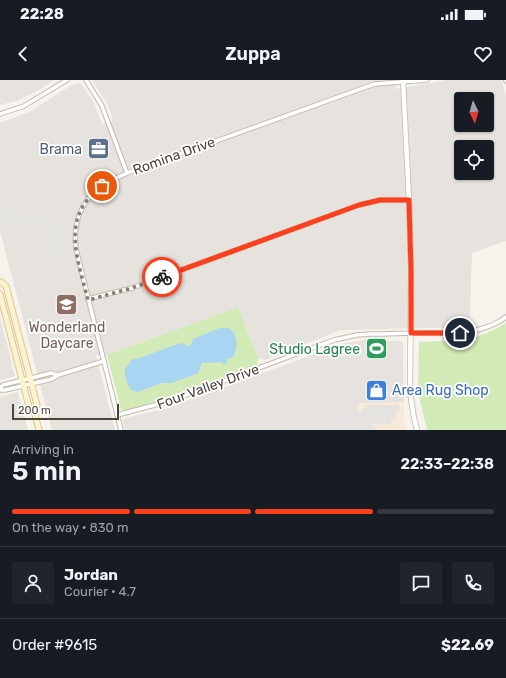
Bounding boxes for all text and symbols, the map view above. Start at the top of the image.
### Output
text: 22:28 [20,5,64,23]
icon: back [12,43,34,65]
text: Zuppa [225,43,281,65]
icon: heart [472,43,494,65]
north arrow [454,92,494,132]
map controls [454,92,494,180]
street label: Romina Drive [131,133,218,179]
office icon: Brama [85,136,111,162]
button: locate [454,140,494,180]
place label: Brama [40,141,82,158]
pin [85,169,119,203]
icon: bag [91,175,113,197]
courier [142,257,182,297]
icon: bike [151,266,173,288]
school or university icon: Wonderland Daycare [54,292,80,318]
pin [443,316,477,350]
place label: Wonderland Daycare [29,319,105,352]
icon: home [449,322,471,344]
sports icon: Studio Lagree [363,336,389,362]
place label: Studio Lagree [269,341,360,358]
street label: Four Valley Drive [155,361,262,413]
shop icon: Area Rug Shop [363,377,389,403]
place label: Area Rug Shop [392,382,489,399]
scale bar [12,402,119,421]
text: 200 m [18,404,51,417]
text: Arriving in [12,442,74,457]
text: 22:33–22:38 [400,455,494,473]
text: 5 min [12,456,81,487]
text: On the way · 830 m [12,520,129,535]
button: person [12,562,54,604]
button: chat [400,562,442,604]
button: phone [452,562,494,604]
text: Jordan [64,566,118,584]
text: Courier · 4.7 [64,584,136,599]
text: Order #9615 [12,636,97,654]
text: $22.69 [441,636,494,654]

